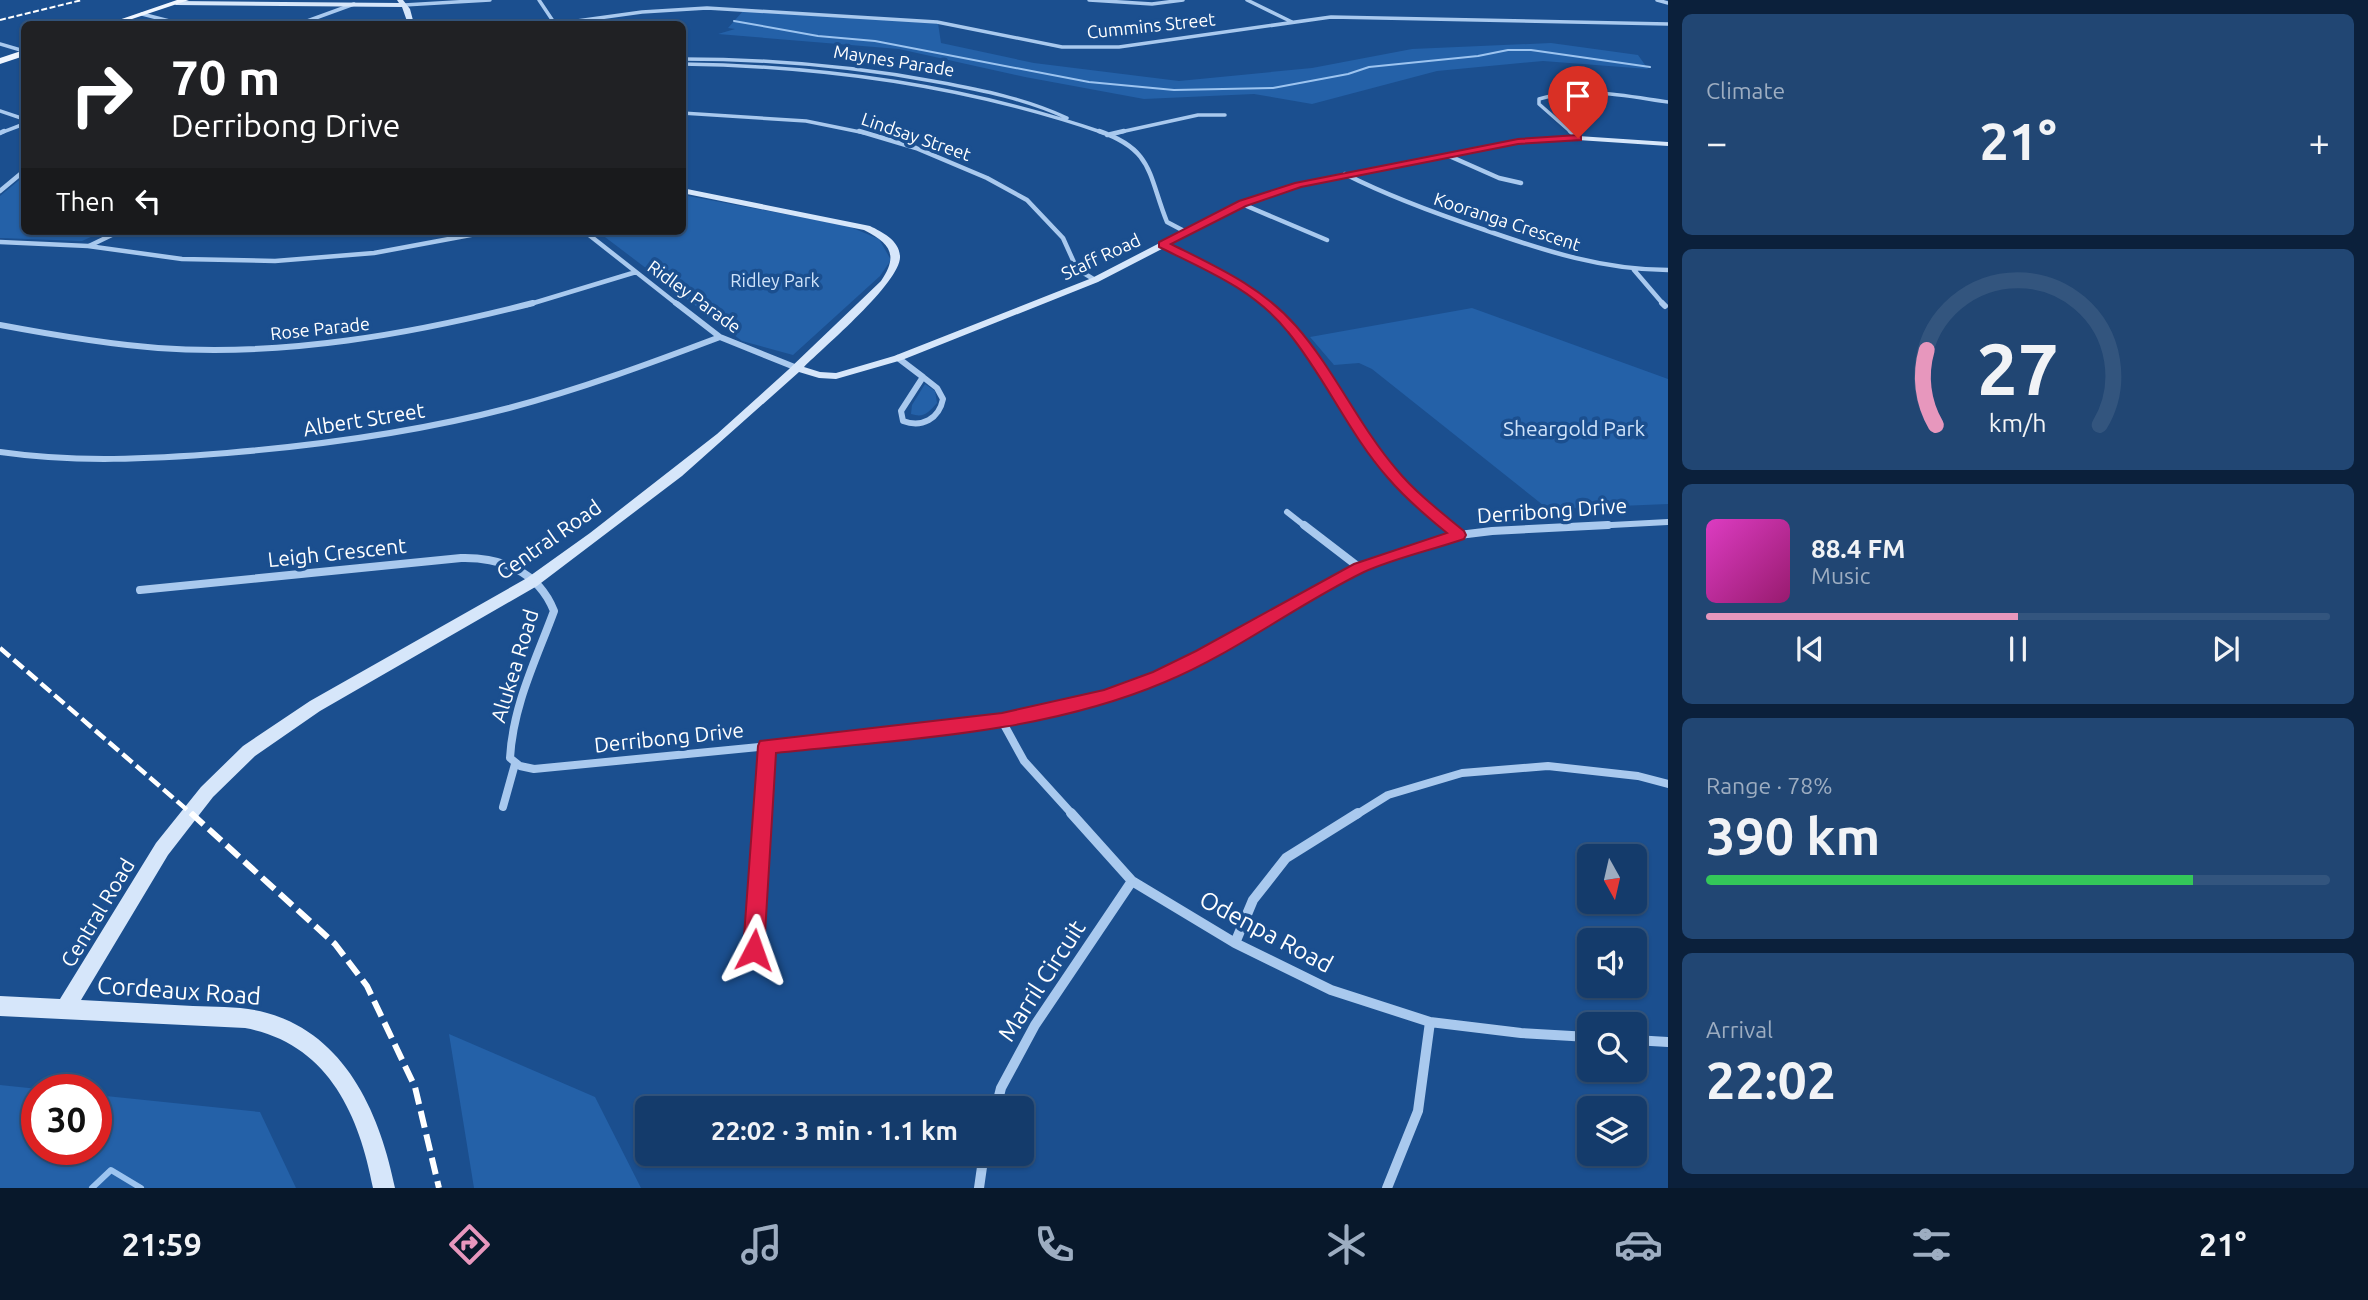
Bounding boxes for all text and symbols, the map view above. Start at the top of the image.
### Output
street label: Cummins Street [1086,8,1216,42]
street label: Maynes Parade [832,41,956,79]
icon: right [56,49,147,140]
text: 70 m [171,49,280,104]
pin [1548,66,1608,138]
icon: arrive [1559,77,1597,115]
text: Climate [1706,78,1785,103]
text: Derribong Drive [171,107,400,143]
street label: Lindsay Street [859,108,974,164]
text: 21° [1979,112,2057,170]
text: − [1706,121,1727,163]
text: + [2309,121,2330,163]
icon: left [129,182,167,220]
text: Then [56,187,115,216]
street label: Kooranga Crescent [1431,188,1583,254]
street label: Staff Road [1058,229,1143,283]
street label: Ridley Parade [644,256,745,337]
park label: Ridley Park [730,270,820,290]
street label: Rose Parade [269,313,371,343]
text: 27 [1977,328,2059,410]
street label: Albert Street [301,398,426,440]
text: km/h [1989,409,2047,437]
park label: Sheargold Park [1503,416,1645,440]
street label: Derribong Drive [1476,493,1628,527]
street label: Central Road [492,494,605,584]
street label: Leigh Crescent [266,533,407,571]
text: 88.4 FM [1811,534,1905,563]
text: Music [1811,563,1870,588]
street label: Alukea Road [485,606,543,725]
icon: previous [1791,630,1829,668]
icon: pause [1999,630,2037,668]
icon: next [2207,630,2245,668]
street label: Derribong Drive [593,717,745,757]
text: Range · 78% [1706,773,1833,798]
text: 390 km [1706,807,1880,865]
north arrow [1577,844,1647,914]
map controls [1577,844,1647,1166]
street label: Central Road [55,854,139,971]
street label: Odenpa Road [1195,885,1337,978]
position arrow [717,913,791,987]
street label: Marril Circuit [992,915,1091,1046]
button: sound [1577,928,1647,998]
street label: Cordeaux Road [96,971,262,1010]
button: search [1577,1012,1647,1082]
text: Arrival [1706,1017,1773,1042]
text: 22:02 [1706,1051,1836,1109]
speed limit sign: 30 [21,1074,112,1165]
button: layers [1577,1096,1647,1166]
text: 22:02 · 3 min · 1.1 km [711,1116,958,1145]
icon: directions [445,1220,494,1269]
icon: music [737,1220,786,1269]
icon: phone [1030,1220,1079,1269]
icon: climate [1322,1220,1371,1269]
icon: car [1614,1220,1663,1269]
icon: filters [1907,1220,1956,1269]
text: 21:59 [122,1226,202,1262]
text: 21° [2199,1226,2246,1262]

